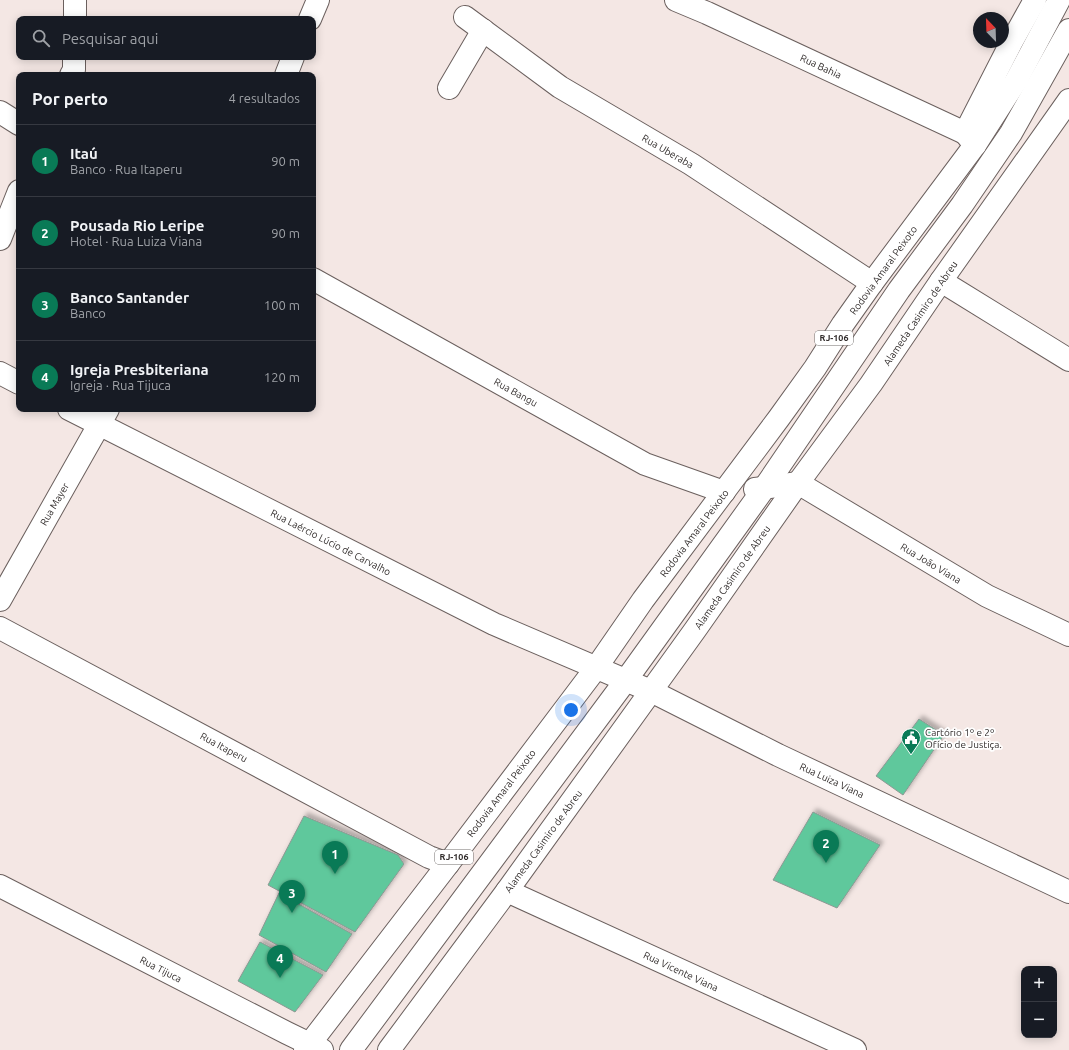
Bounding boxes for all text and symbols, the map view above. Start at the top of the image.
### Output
north arrow [973,12,1009,48]
search box [16,16,316,60]
icon: search [30,27,52,49]
text: Pesquisar aqui [62,30,158,47]
street label: Rua Bahia [798,52,843,81]
text: Por perto [32,89,108,108]
text: 4 resultados [229,91,300,105]
street label: Rua Uberaba [640,132,695,171]
text: Itaú [70,145,98,162]
text: 1 [41,154,49,168]
text: 90 m [271,154,300,168]
text: Banco · Rua Itaperu [70,162,183,176]
text: Pousada Rio Leripe [70,217,204,234]
street label: Rodovia Amaral Peixoto [848,224,919,317]
text: 2 [41,226,49,240]
text: 90 m [271,226,300,240]
text: Hotel · Rua Luiza Viana [70,234,202,248]
street label: Alameda Casimiro de Abreu [881,259,960,368]
text: Banco Santander [70,289,189,306]
text: 3 [41,298,49,312]
text: 100 m [264,298,300,312]
text: Banco [70,306,106,320]
road number: RJ-106 [815,331,853,345]
text: Igreja Presbiteriana [70,361,209,378]
text: 4 [41,370,49,384]
text: 120 m [264,370,300,384]
street label: Rua Bangu [492,376,539,409]
text: Igreja · Rua Tijuca [70,378,171,392]
street label: Rua Mayer [38,481,71,527]
street label: Rodovia Amaral Peixoto [658,487,731,579]
street label: Rua Laércio Lúcio de Carvalho [269,507,393,578]
street label: Alameda Casimiro de Abreu [692,523,772,631]
street label: Rua João Viana [899,541,963,586]
your location [561,700,581,720]
public building icon: Cartório 1º e 2º Ofício de Justiça. [900,727,922,755]
place label: Cartório 1º e 2º Ofício de Justiça. [925,727,1002,750]
street label: Rua Itaperu [198,730,249,764]
street label: Rodovia Amaral Peixoto [465,747,538,839]
street label: Rua Luiza Viana [798,761,866,800]
street label: Alameda Casimiro de Abreu [503,788,584,895]
pin: 2 [813,830,839,863]
pin: 1 [322,841,348,874]
road number: RJ-106 [435,850,473,864]
pin: 3 [279,880,305,913]
pin: 4 [267,945,293,978]
street label: Rua Vicente Viana [642,949,720,994]
street label: Rua Tijuca [138,954,184,985]
map controls [1021,966,1057,1038]
button: + [1021,966,1057,1002]
button: − [1021,1002,1057,1038]

